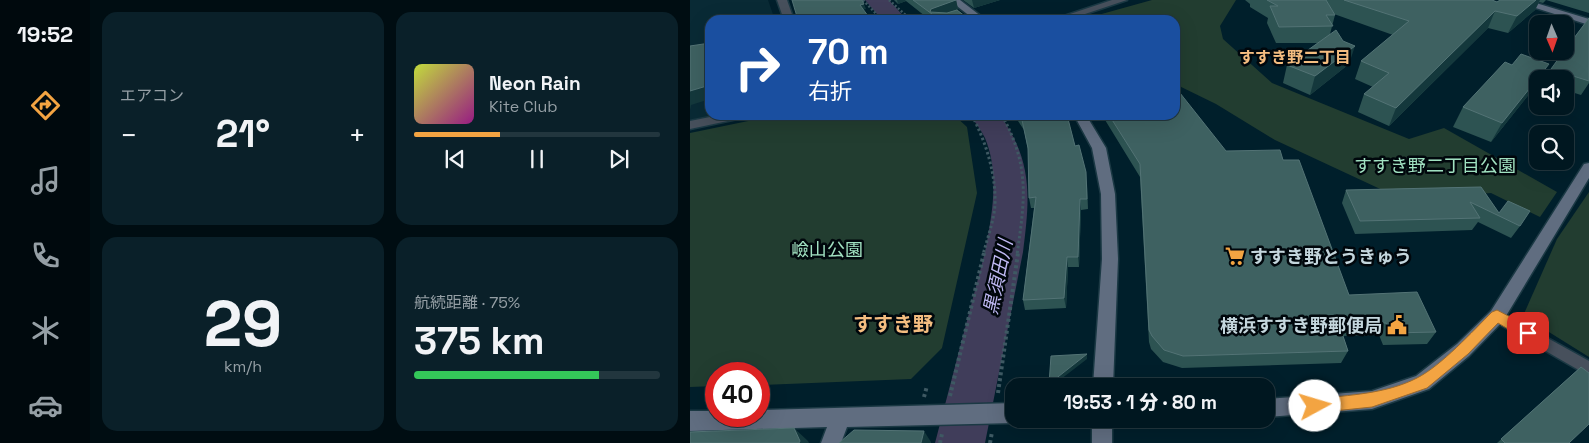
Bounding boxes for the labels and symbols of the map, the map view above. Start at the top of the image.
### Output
north arrow [1529,15,1574,60]
district label: すすき野二丁目 [1239,47,1351,68]
park label: すすき野二丁目公園 [1354,154,1516,177]
water label: 黒須田川 [978,235,1019,317]
park label: 嶮山公園 [791,238,863,261]
supermarket icon: すすき野とうきゅう [1224,245,1246,267]
place label: すすき野とうきゅう [1250,245,1412,268]
district label: すすき野 [853,311,933,337]
pin [1507,312,1549,354]
place label: 横浜すすき野郵便局 [1220,314,1382,337]
public building icon: 横浜すすき野郵便局 [1386,314,1408,336]
speed limit sign: 40 [705,362,770,427]
position arrow [1288,379,1340,431]

